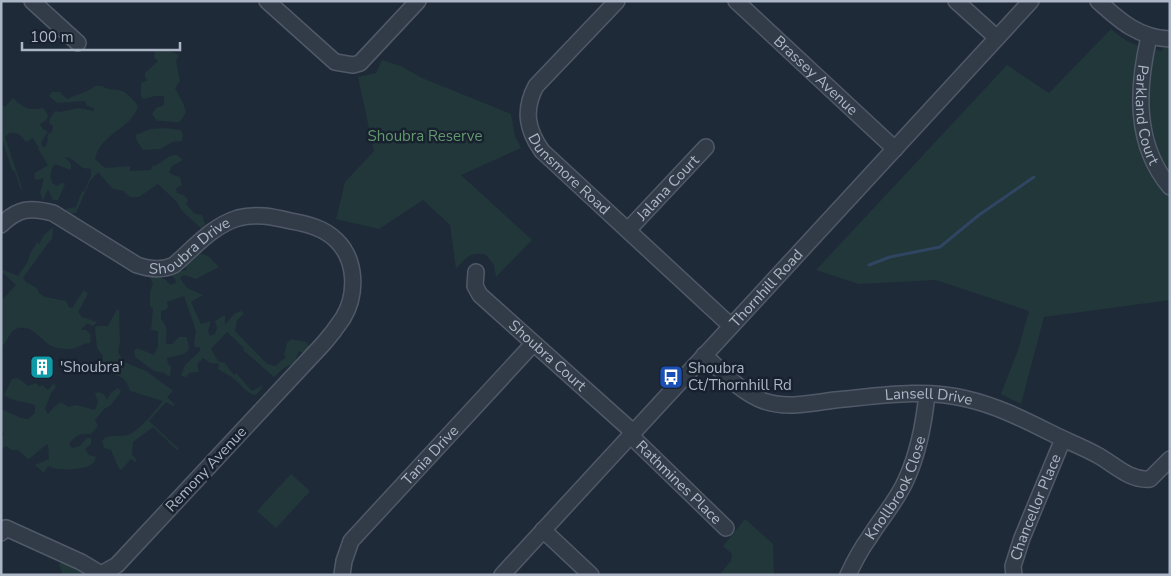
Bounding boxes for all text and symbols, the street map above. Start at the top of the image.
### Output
scale bar [22,20,180,52]
text: 100 m [30,27,74,47]
street label: Brassey Avenue [769,31,862,120]
street label: Parkland Court [1131,64,1164,169]
park label: Shoubra Reserve [368,126,482,146]
street label: Dunsmore Road [523,130,614,219]
street label: Jalana Court [631,150,704,226]
street label: Shoubra Drive [148,212,234,279]
street label: Thornhill Road [725,245,807,332]
street label: Shoubra Court [504,315,591,396]
building icon: 'Shoubra' [29,354,55,380]
place label: 'Shoubra' [60,357,123,377]
place label: Shoubra Ct/Thornhill Rd [688,358,792,395]
bus stop icon: Shoubra Ct/Thornhill Rd [658,364,684,390]
street label: Lansell Drive [884,383,975,410]
street label: Tania Drive [397,421,463,490]
street label: Remony Avenue [161,422,251,516]
street label: Knollbrook Close [860,434,930,544]
street label: Rathmines Place [632,436,726,529]
street label: Chancellor Place [1005,451,1066,563]

